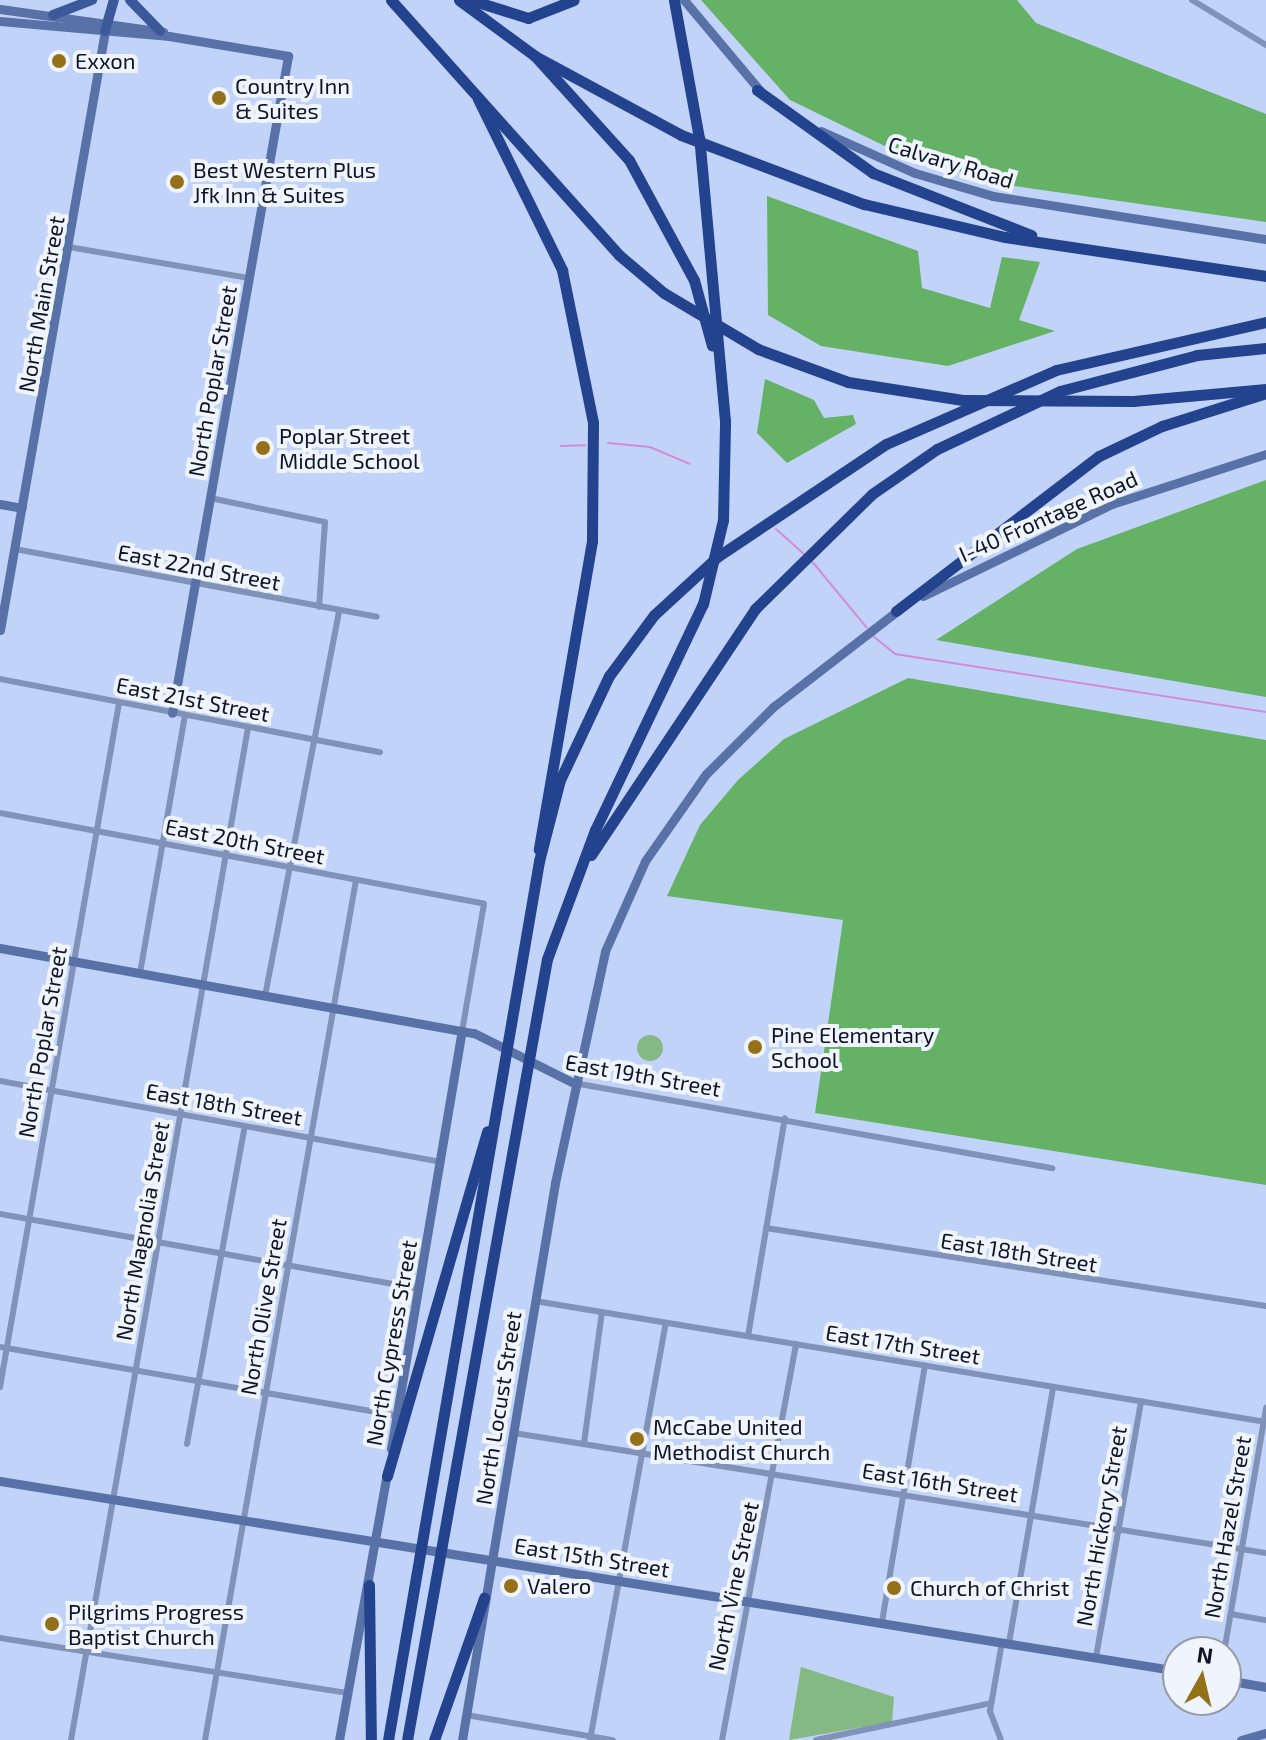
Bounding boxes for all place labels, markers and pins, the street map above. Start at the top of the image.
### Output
place label: Exxon [75,48,136,74]
marker: Exxon [50,52,68,70]
place label: Country Inn & Suites [235,72,350,124]
marker: Country Inn & Suites [210,89,228,107]
place label: Best Western Plus Jfk Inn & Suites [193,156,376,208]
marker: Best Western Plus Jfk Inn & Suites [168,173,186,191]
place label: Poplar Street Middle School [279,422,420,474]
marker: Poplar Street Middle School [254,439,272,457]
place label: Pine Elementary School [771,1021,934,1072]
marker: Pine Elementary School [746,1038,764,1056]
place label: McCabe United Methodist Church [653,1413,830,1464]
marker: McCabe United Methodist Church [628,1430,646,1448]
place label: Valero [527,1573,591,1599]
place label: Church of Christ [910,1575,1070,1601]
marker: Valero [502,1577,520,1595]
marker: Church of Christ [885,1579,903,1597]
place label: Pilgrims Progress Baptist Church [68,1598,244,1650]
marker: Pilgrims Progress Baptist Church [43,1615,61,1633]

